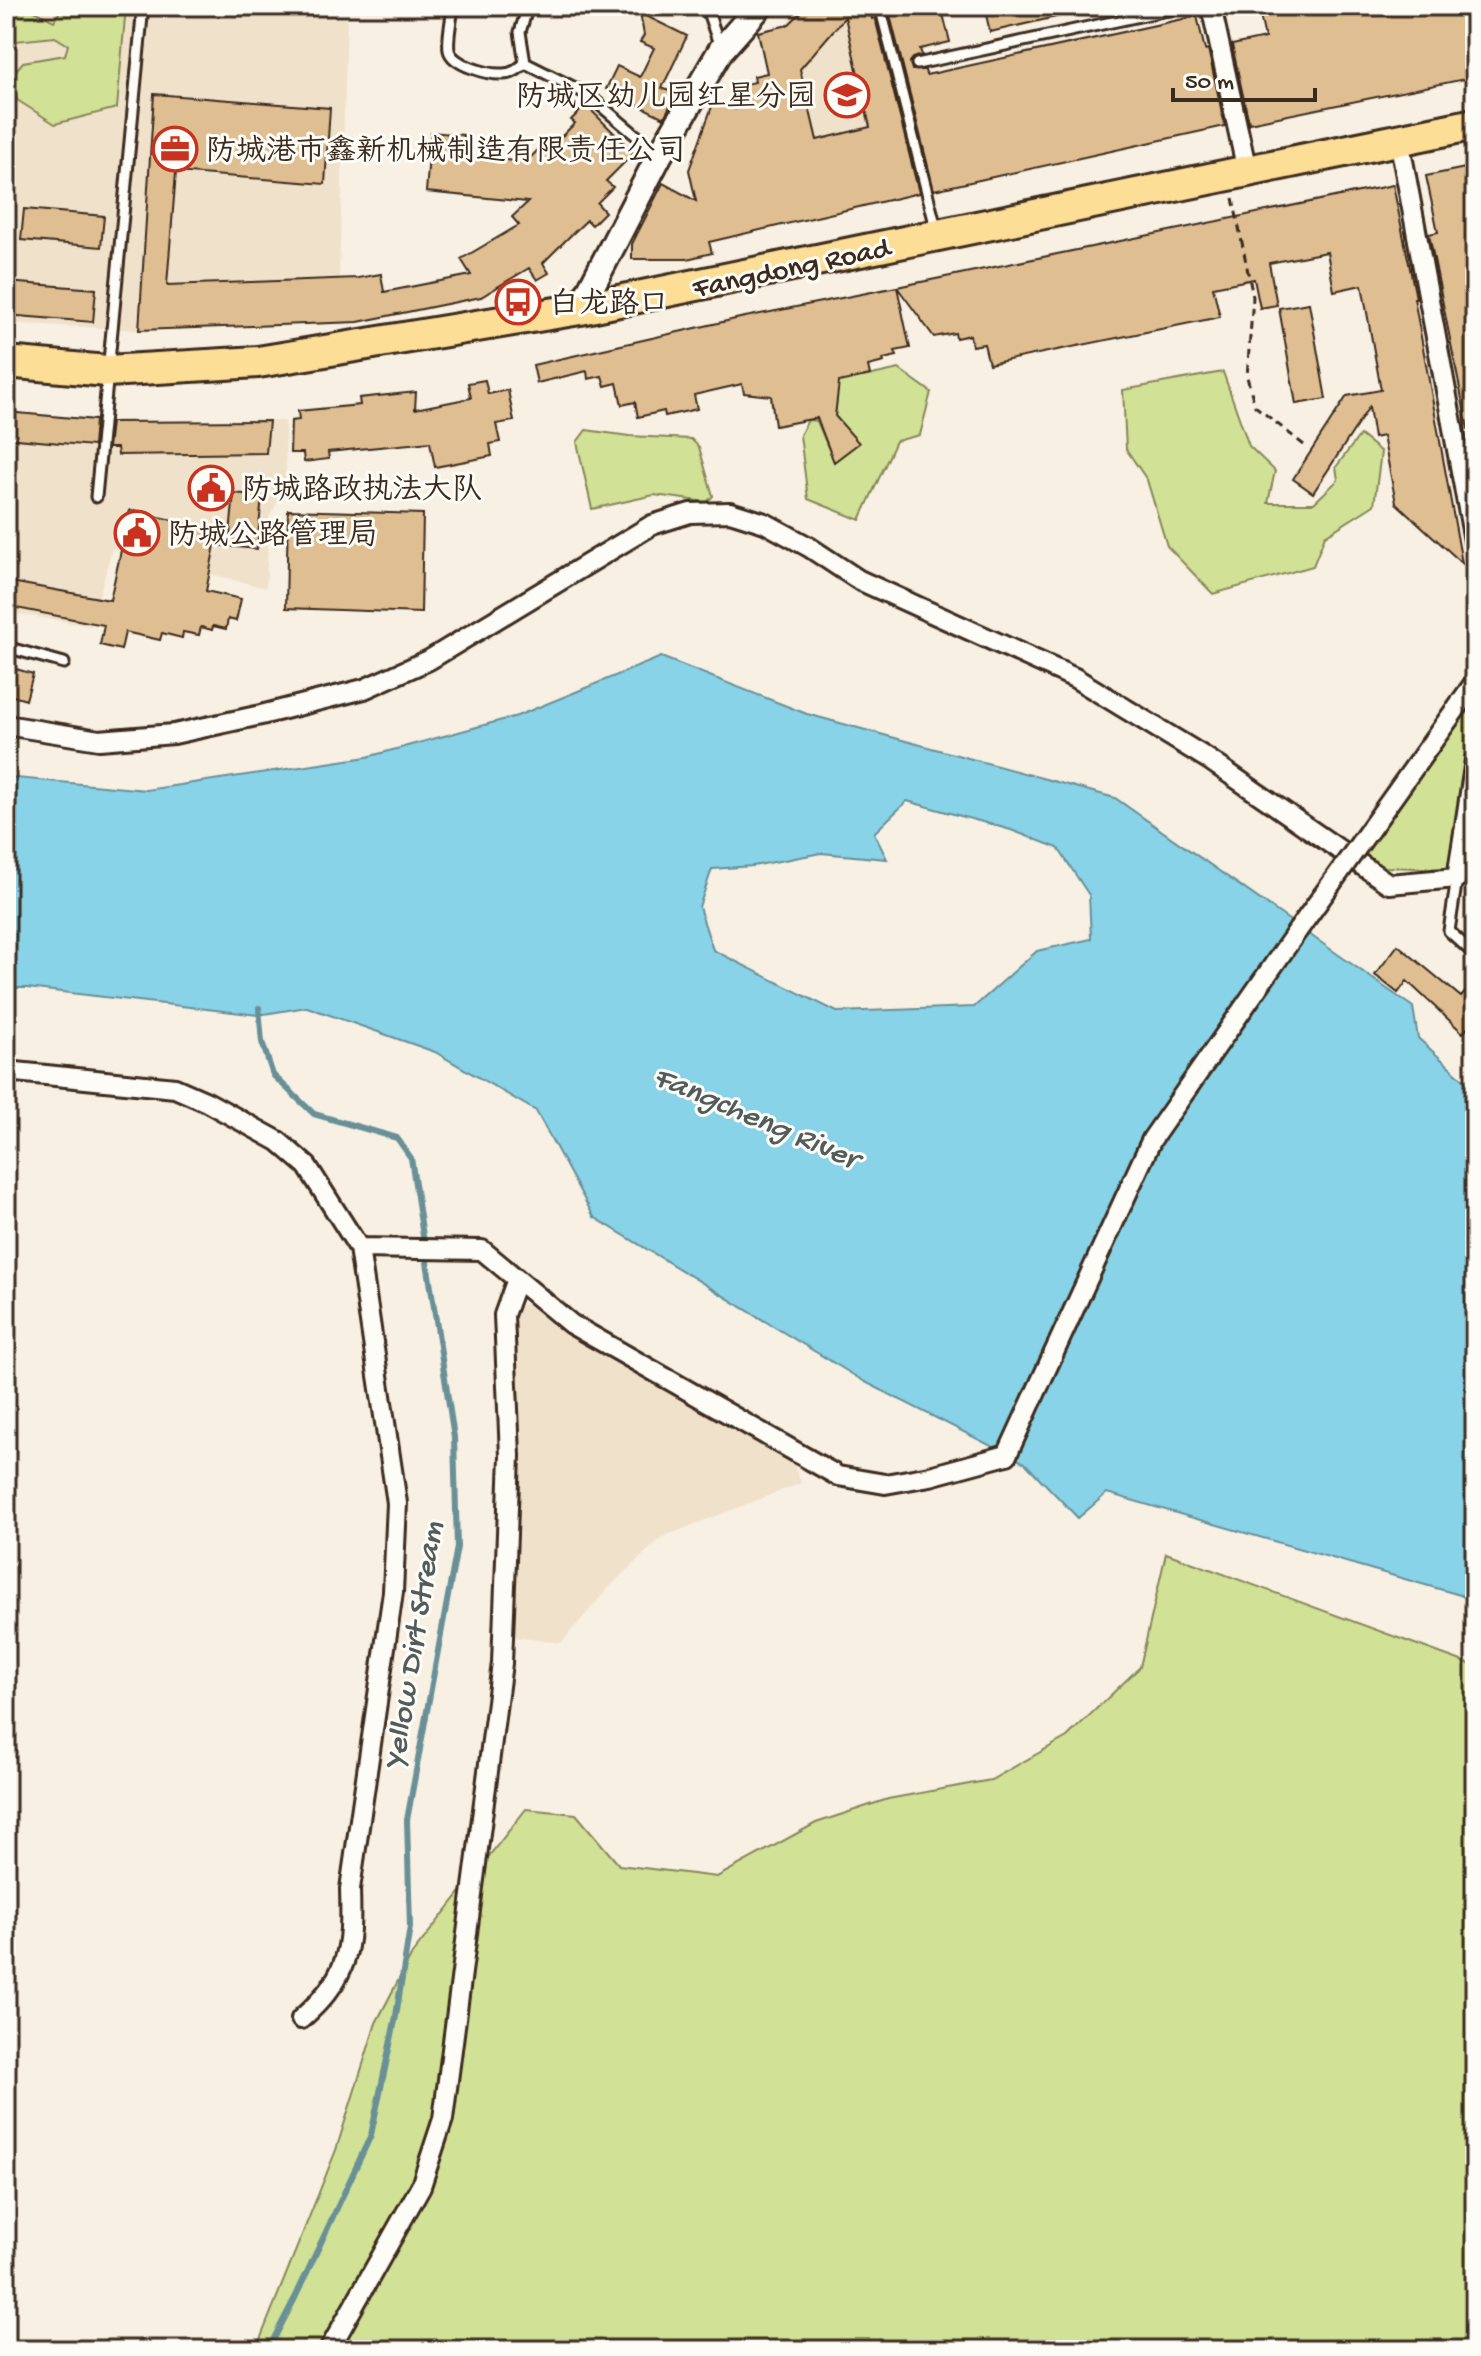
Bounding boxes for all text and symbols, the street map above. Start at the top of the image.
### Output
scale bar [1173,52,1315,102]
text: 50 m [1185,69,1234,98]
school or university icon: 防城区幼儿园红星分园 [823,71,871,119]
place label: 防城区幼儿园红星分园 [516,80,816,117]
office icon: 防城港市鑫新机械制造有限责任公司 [151,125,199,173]
place label: 防城港市鑫新机械制造有限责任公司 [206,134,686,171]
street label: Fangdong Road [689,232,896,309]
bus stop icon: 白龙路口 [494,278,542,326]
place label: 白龙路口 [549,287,669,324]
public building icon: 防城路政执法大队 [187,464,235,512]
place label: 防城路政执法大队 [242,473,482,510]
public building icon: 防城公路管理局 [113,509,161,557]
place label: 防城公路管理局 [168,518,378,555]
water label: Fangcheng River [647,1059,868,1182]
water label: Yellow Dirt Stream [378,1519,454,1772]

